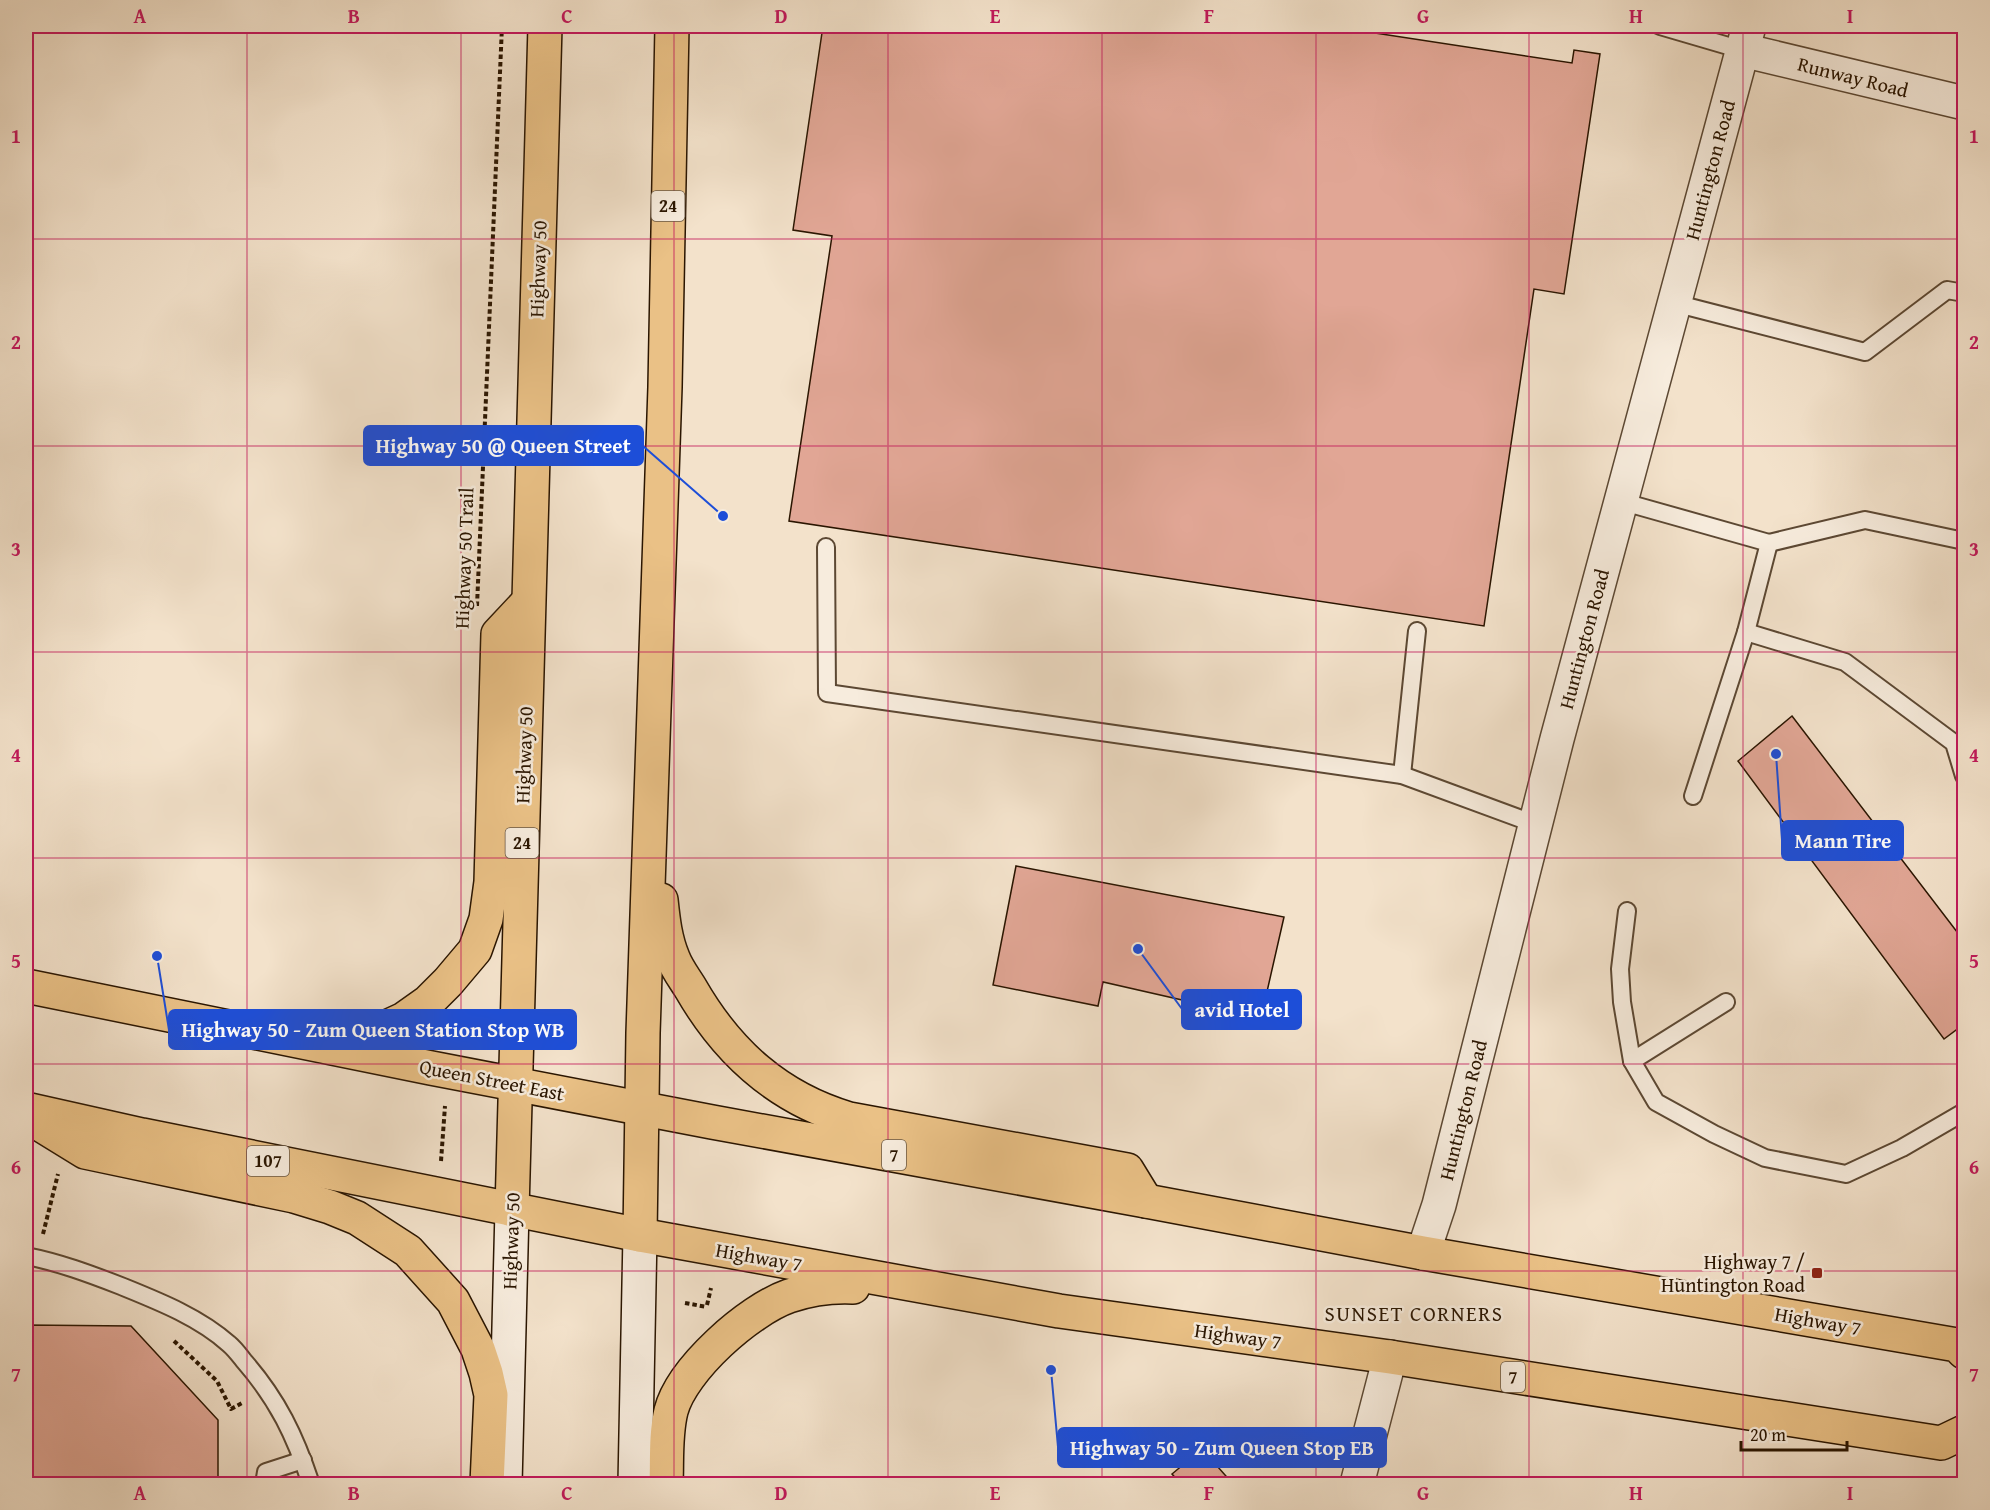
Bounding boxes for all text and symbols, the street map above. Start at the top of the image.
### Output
text: A [134,1,147,30]
text: B [348,1,360,30]
text: C [561,1,573,30]
text: D [774,1,788,30]
text: E [990,1,1001,30]
text: F [1204,1,1214,30]
text: G [1417,1,1429,30]
text: H [1629,1,1643,30]
text: I [1847,1,1853,30]
street label: Runway Road [1795,49,1912,104]
street label: Huntington Road [1677,96,1742,243]
text: 1 [11,121,21,150]
text: 1 [1969,121,1979,150]
road number: 24 [652,191,684,221]
street label: Highway 50 [521,220,554,318]
text: 2 [11,327,21,356]
text: 2 [1969,327,1979,356]
callout: Highway 50 @ Queen Street [364,426,643,465]
text: Highway 50 @ Queen Street [375,430,631,461]
street label: Highway 50 Trail [447,486,480,629]
text: 3 [11,534,21,563]
text: 3 [1969,534,1979,563]
street label: Huntington Road [1551,565,1616,712]
street label: Highway 50 [507,706,540,804]
text: 4 [11,740,21,769]
text: 4 [1969,740,1979,769]
callout: Mann Tire [1782,821,1903,860]
text: Mann Tire [1795,825,1891,856]
road number: 24 [506,828,538,858]
text: 5 [11,946,21,975]
text: 5 [1969,946,1979,975]
callout: avid Hotel [1182,990,1301,1029]
text: avid Hotel [1195,994,1290,1025]
callout: Highway 50 - Zum Queen Station Stop WB [169,1010,576,1049]
text: Highway 50 - Zum Queen Station Stop WB [181,1014,565,1045]
street label: Huntington Road [1431,1036,1494,1183]
street label: Queen Street East [417,1051,567,1108]
road number: 7 [882,1140,906,1170]
road number: 107 [247,1146,289,1176]
text: 6 [11,1152,21,1181]
text: 6 [1969,1152,1979,1181]
street label: Highway 50 [494,1192,527,1290]
street label: Highway 7 [714,1235,805,1278]
place label: Highway 7 / Huntington Road [1661,1247,1805,1299]
marker: Highway 7 / Huntington Road [1810,1266,1824,1280]
district label: SUNSET CORNERS [1324,1298,1504,1329]
street label: Highway 7 [1773,1299,1864,1342]
street label: Highway 7 [1193,1315,1283,1356]
text: 7 [11,1359,21,1388]
text: 7 [1969,1359,1979,1388]
road number: 7 [1501,1362,1525,1392]
scale bar [1741,1414,1848,1452]
text: 20 m [1750,1421,1786,1448]
callout: Highway 50 - Zum Queen Stop EB [1058,1428,1386,1467]
text: Highway 50 - Zum Queen Stop EB [1070,1432,1374,1463]
text: A [134,1478,147,1507]
text: B [348,1478,360,1507]
text: C [561,1478,573,1507]
text: D [774,1478,788,1507]
text: E [990,1478,1001,1507]
text: F [1204,1478,1214,1507]
text: G [1417,1478,1429,1507]
text: H [1629,1478,1643,1507]
text: I [1847,1478,1853,1507]

